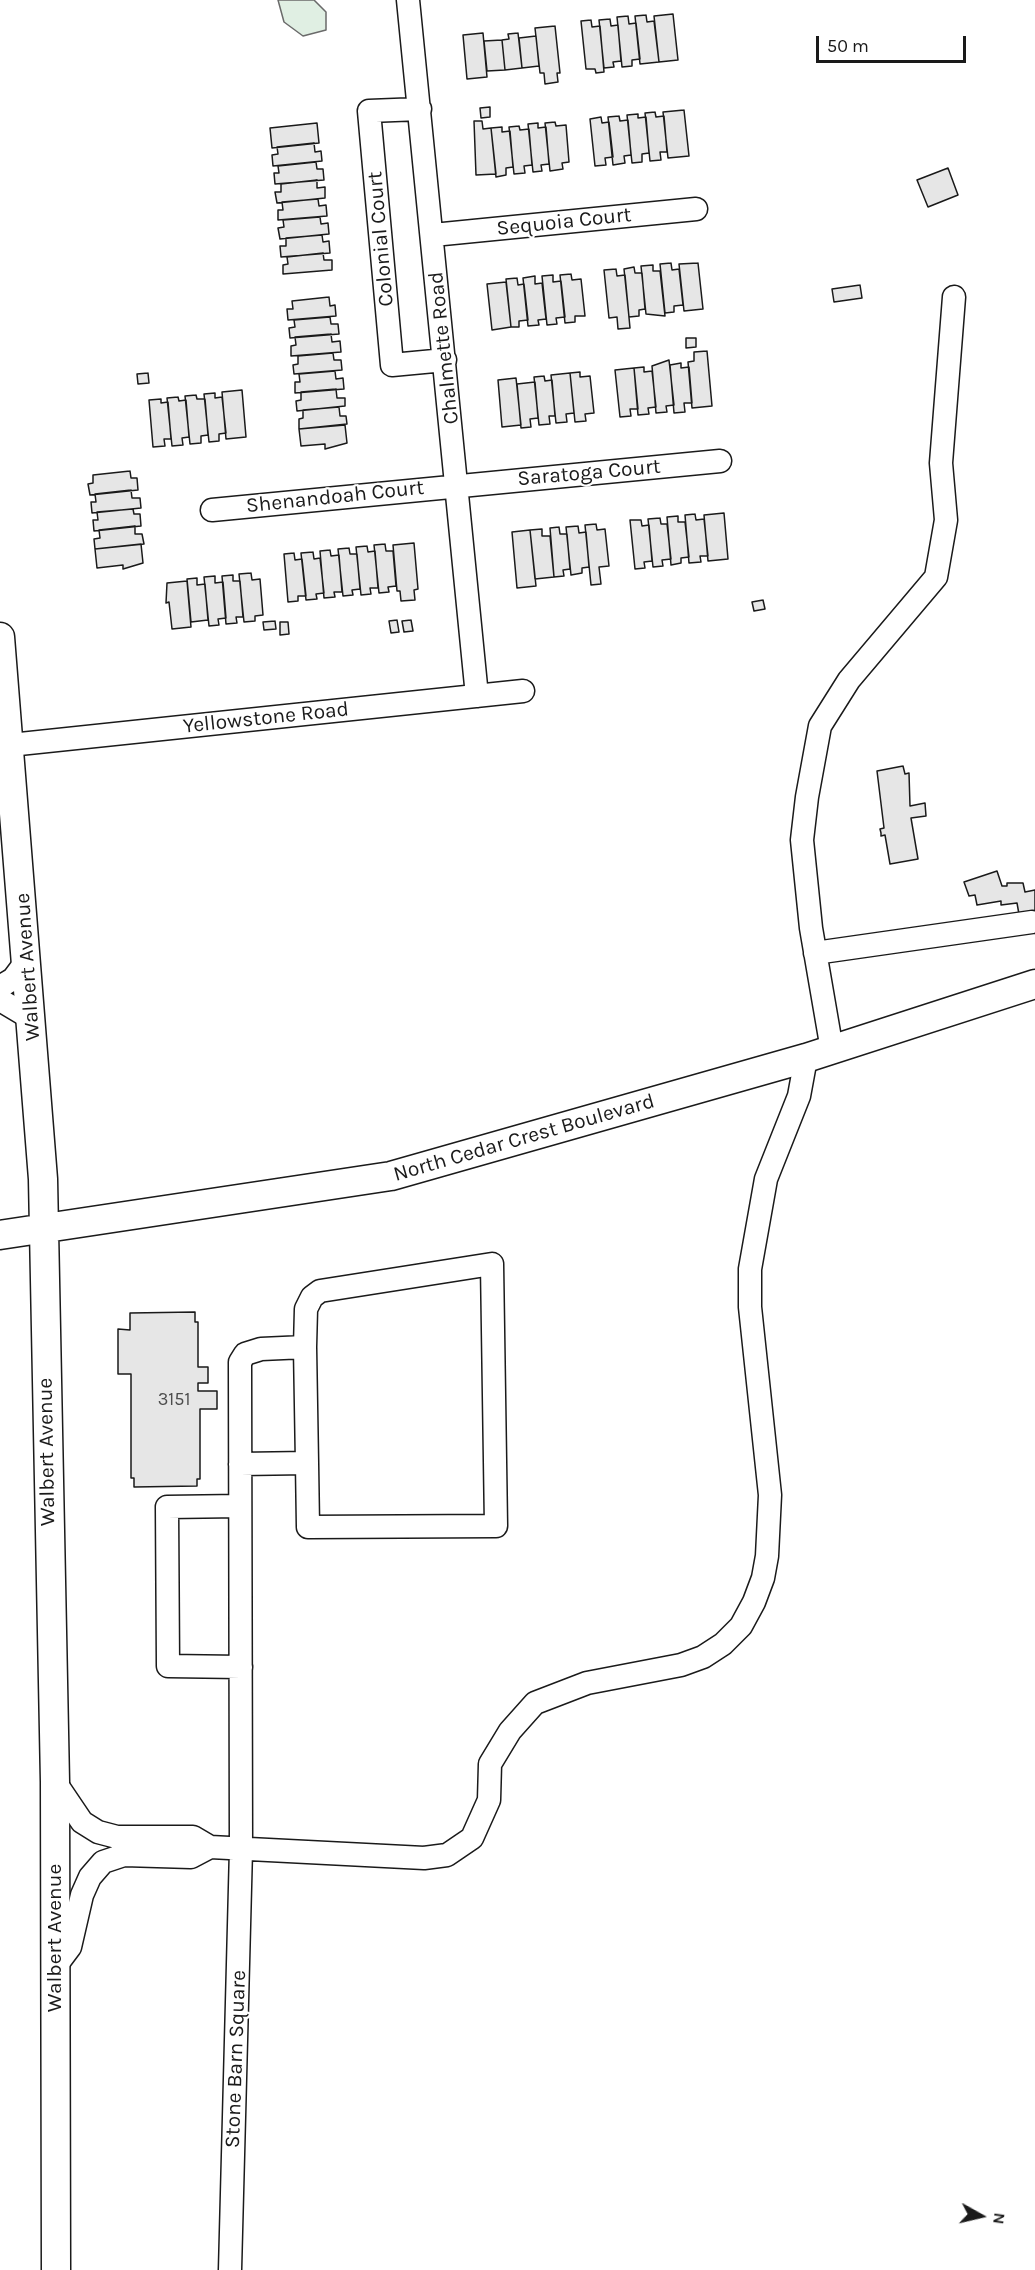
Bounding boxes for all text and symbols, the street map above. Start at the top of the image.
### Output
scale bar [819,24,969,62]
text: 50 m [827,35,869,57]
street label: Colonial Court [363,170,399,308]
street label: Sequoia Court [495,202,633,242]
street label: Chalmette Road [423,270,465,426]
street label: Saratoga Court [516,454,662,492]
street label: Shenandoah Court [245,475,425,519]
street label: Yellowstone Road [182,697,350,739]
street label: Walbert Avenue [10,892,46,1042]
street label: North Cedar Crest Boulevard [391,1089,657,1187]
street label: Walbert Avenue [33,1378,61,1526]
house number: 3151 [158,1389,190,1411]
street label: Walbert Avenue [42,1864,68,2012]
street label: Stone Barn Square [220,1970,252,2148]
north arrow [951,2186,1011,2246]
text: N [989,2212,1010,2226]

